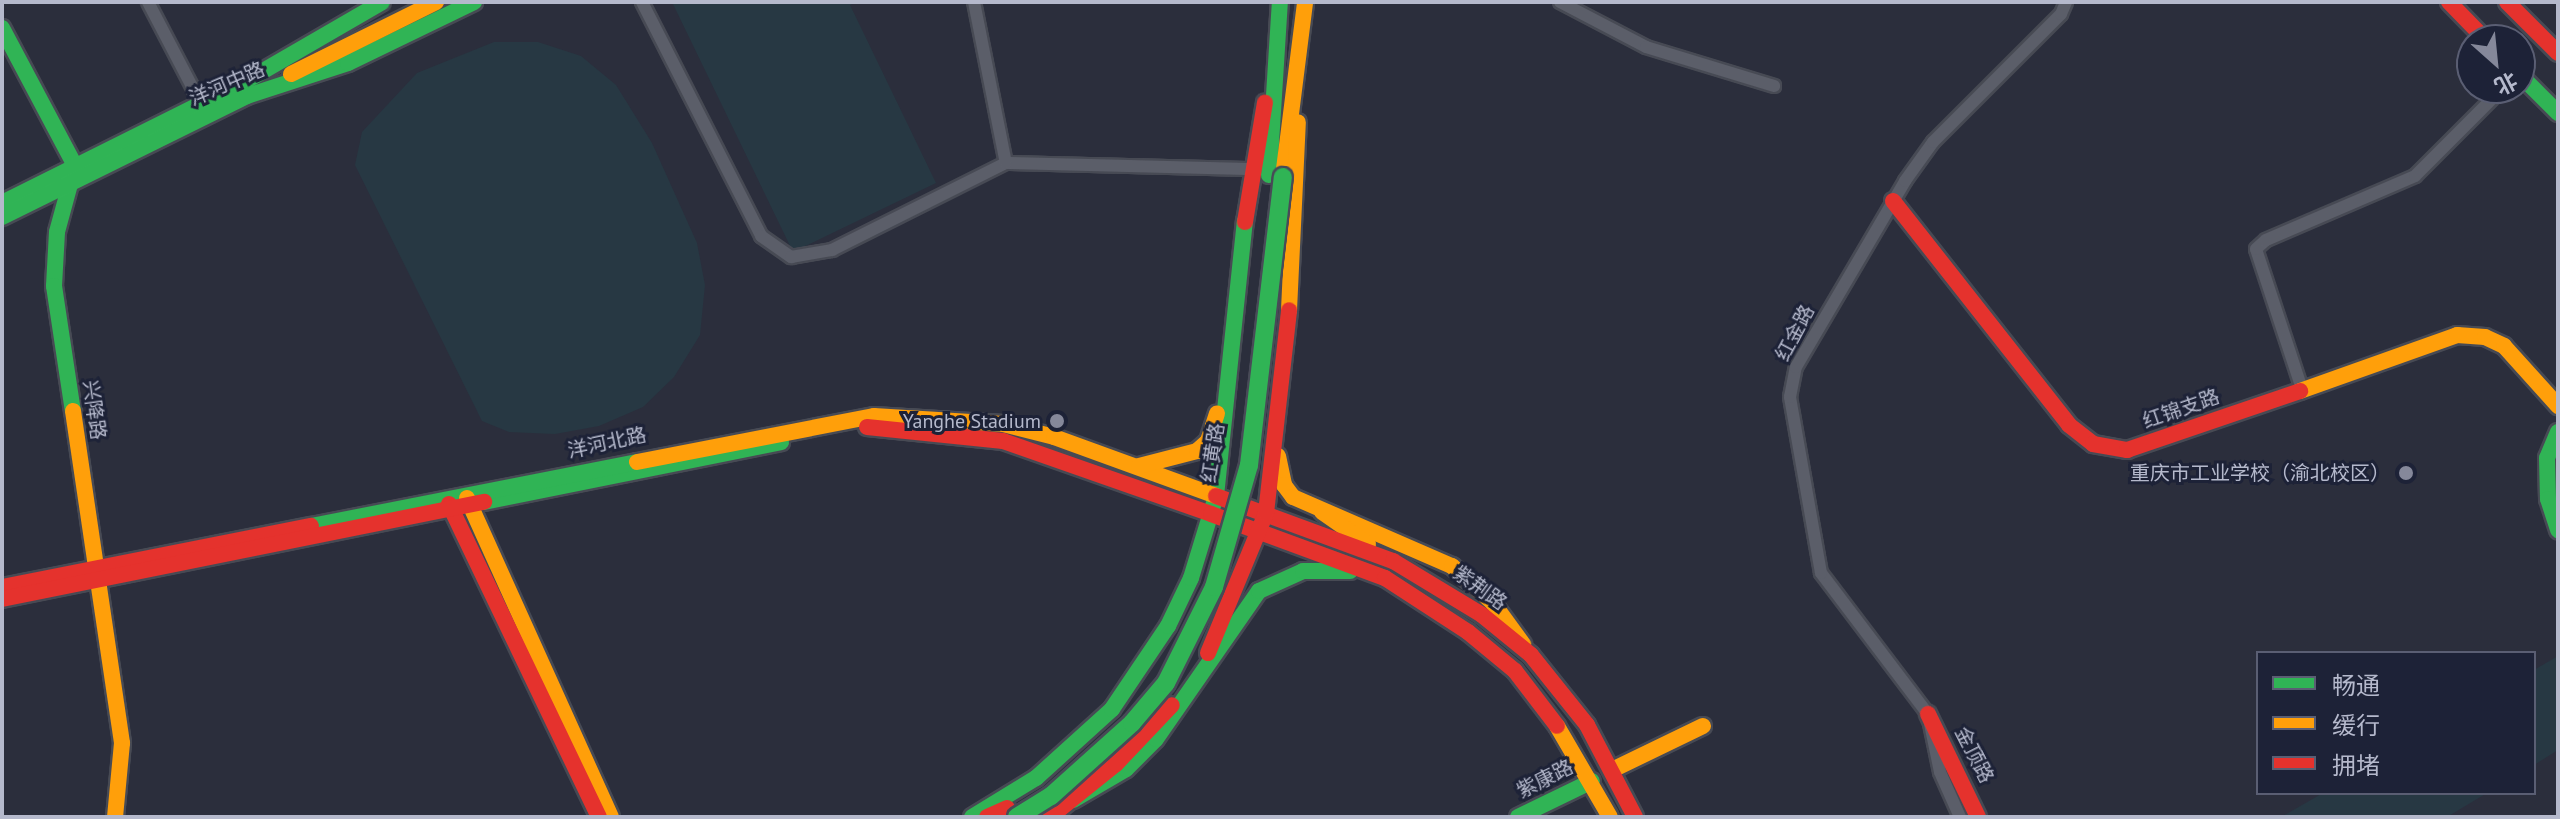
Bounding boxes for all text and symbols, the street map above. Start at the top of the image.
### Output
north arrow [2456,24,2536,104]
street label: 洋河中路 [185,57,269,111]
text: 北 [2490,66,2522,101]
street label: 红金路 [1770,301,1820,365]
street label: 兴降路 [78,379,110,441]
street label: 红锦支路 [2139,385,2223,433]
place label: Yanghe Stadium [903,409,1041,433]
marker: Yanghe Stadium [1048,412,1066,430]
street label: 红黄路 [1196,421,1230,485]
street label: 洋河北路 [565,423,649,463]
place label: 重庆市工业学校（渝北校区） [2130,461,2390,485]
marker: 重庆市工业学校（渝北校区） [2397,464,2415,482]
street label: 紫荆路 [1449,561,1511,615]
legend [2256,651,2536,795]
text: 畅通 [2332,670,2380,701]
text: 缓行 [2332,710,2380,741]
street label: 金顶路 [1950,723,1998,787]
text: 拥堵 [2332,750,2380,781]
street label: 紫康路 [1513,755,1577,803]

